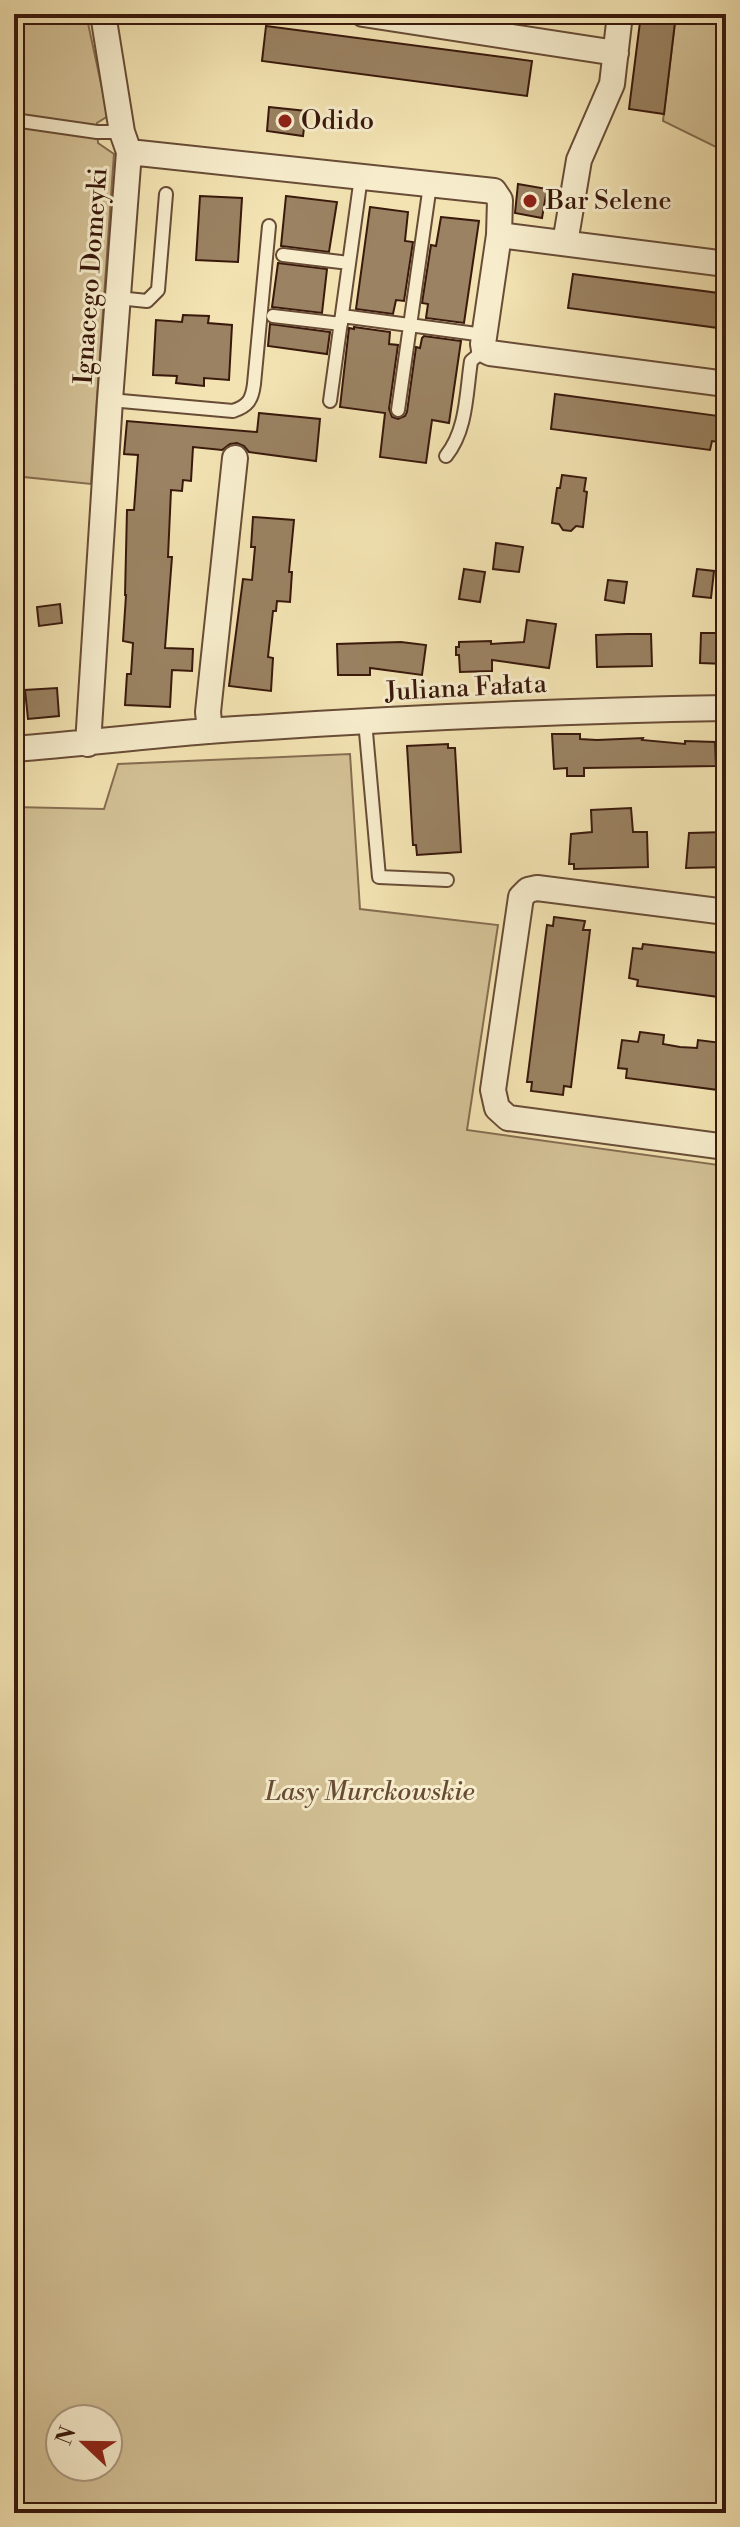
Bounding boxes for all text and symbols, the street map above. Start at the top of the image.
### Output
place label: Odido [301,105,374,137]
marker: Odido [276,112,294,130]
street label: Ignacego Domeyki [67,167,115,385]
place label: Bar Selene [545,185,672,217]
marker: Bar Selene [521,192,539,210]
street label: Juliana Fałata [383,668,548,708]
park label: Lasy Murckowskie [264,1776,475,1808]
north arrow [44,2403,124,2483]
text: N [51,2422,83,2449]

